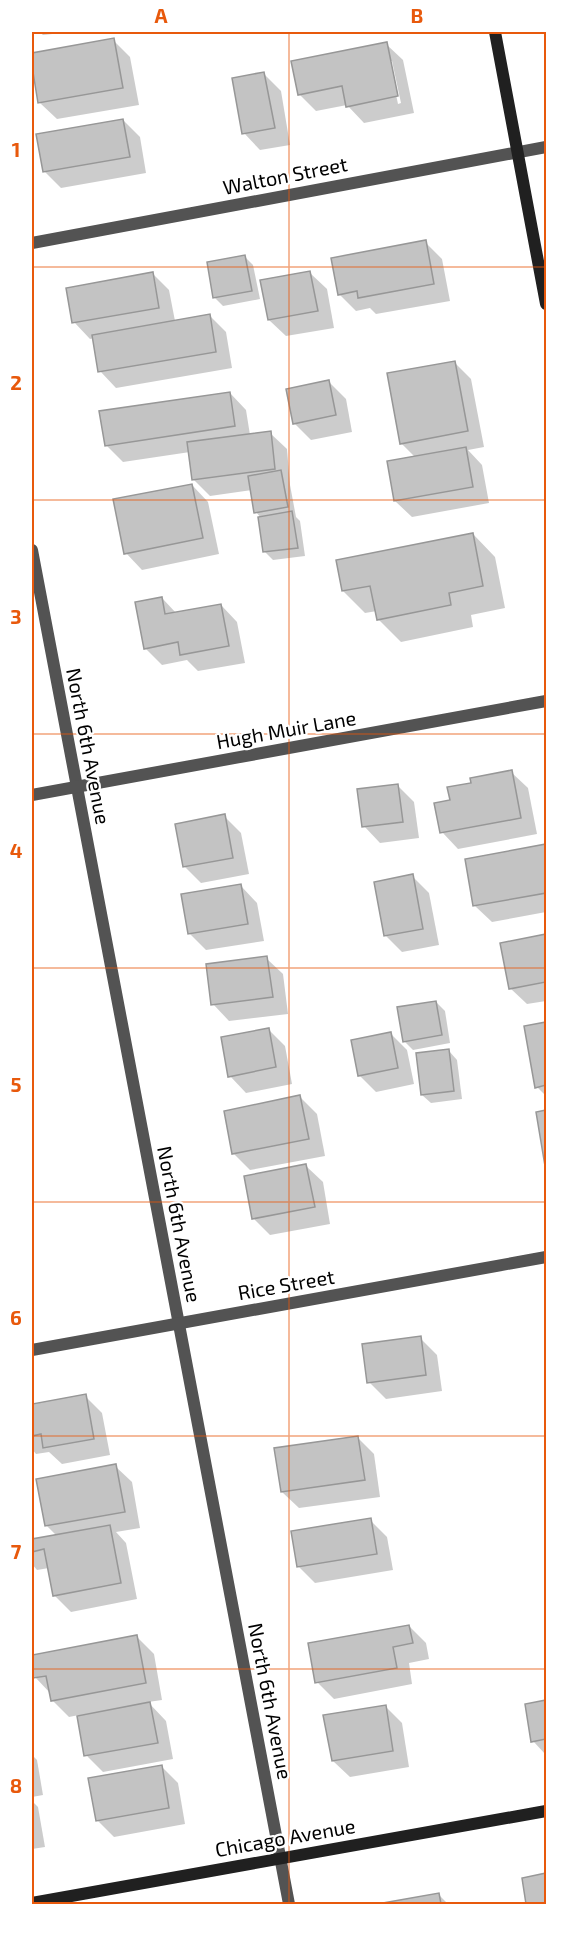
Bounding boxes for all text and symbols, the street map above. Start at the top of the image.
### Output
text: A [154,3,168,27]
text: B [411,3,423,27]
text: 1 [12,137,20,161]
street label: Walton Street [221,151,350,199]
text: 2 [10,370,22,394]
text: 3 [10,604,22,628]
street label: North 6th Avenue [62,666,116,826]
street label: Hugh Muir Lane [214,705,358,753]
text: 4 [10,838,23,862]
text: 5 [10,1072,22,1096]
street label: North 6th Avenue [153,1144,207,1304]
street label: Rice Street [236,1264,337,1304]
text: 6 [10,1305,22,1329]
text: 7 [11,1539,22,1563]
street label: North 6th Avenue [244,1621,298,1781]
text: 8 [10,1773,22,1797]
street label: Chicago Avenue [213,1813,357,1861]

